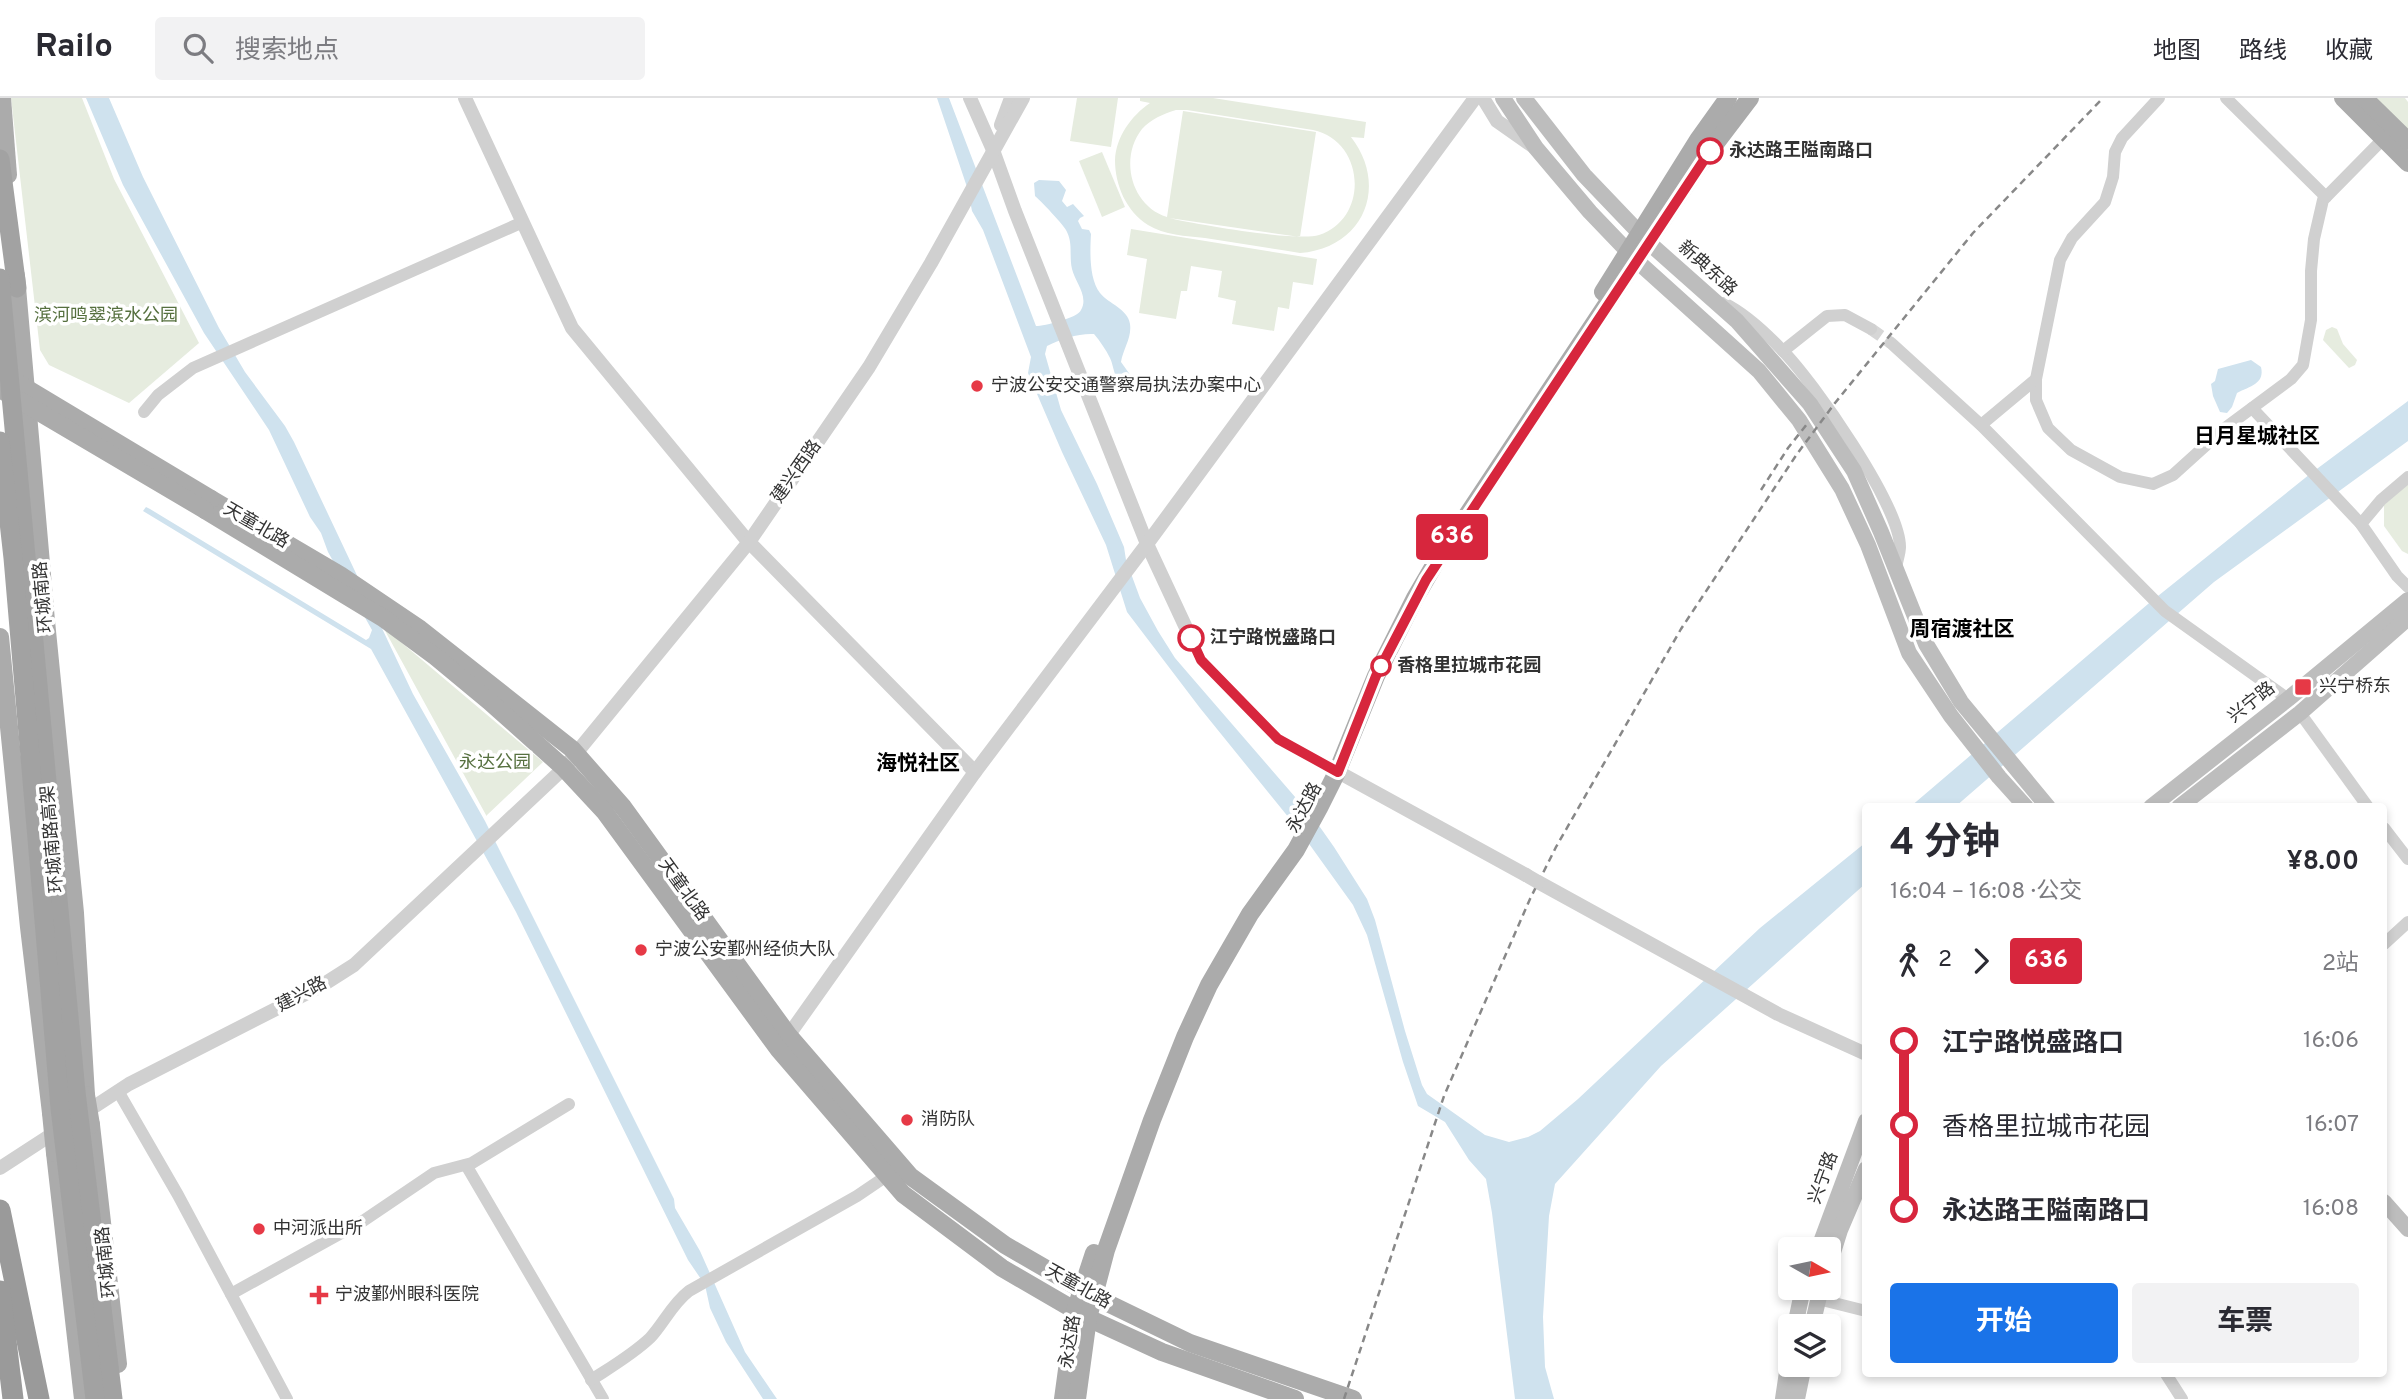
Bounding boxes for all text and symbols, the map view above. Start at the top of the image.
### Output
search box [155,17,645,80]
text: Railo [35,27,113,69]
icon: search [179,29,217,67]
text: 搜索地点 [235,35,339,68]
text: 地图 [2153,37,2201,67]
text: 路线 [2239,37,2287,67]
text: 收藏 [2325,37,2373,67]
marker: 永达路王隘南路口 [1697,138,1723,164]
place label: 永达路王隘南路口 [1729,140,1873,163]
street label: 新典东路 [1673,236,1741,302]
park label: 滨河鸣翠滨水公园 [34,305,178,328]
place label: 宁波公安交通警察局执法办案中心 [991,375,1261,398]
marker: 宁波公安交通警察局执法办案中心 [969,378,985,394]
district label: 日月星城社区 [2194,424,2320,451]
street label: 建兴西路 [767,436,827,508]
street label: 天童北路 [219,498,293,554]
line badge: 636 [1412,514,1492,560]
text: 636 [1430,522,1474,552]
street label: 环城南路 [29,560,59,634]
district label: 周宿渡社区 [1910,617,2015,644]
marker: 江宁路悦盛路口 [1178,625,1204,651]
place label: 江宁路悦盛路口 [1210,627,1336,650]
place label: 香格里拉城市花园 [1397,655,1541,678]
marker: 香格里拉城市花园 [1371,656,1391,676]
place label: 兴宁桥东 [2319,676,2391,699]
street label: 兴宁路 [2224,677,2280,729]
marker: 兴宁桥东 [2293,677,2313,697]
district label: 海悦社区 [876,751,960,778]
park label: 永达公园 [459,752,531,775]
street label: 永达路 [1282,779,1328,837]
street label: 环城南路高架 [37,784,69,894]
text: 4 分钟 [1890,820,2000,869]
text: ¥8.00 [2287,846,2359,879]
street label: 天童北路 [653,854,713,926]
text: 16:04 – 16:08 · 公交 [1890,878,2082,907]
place label: 宁波公安鄞州经侦大队 [655,939,835,962]
marker: 宁波公安鄞州经侦大队 [633,942,649,958]
icon: walk [1890,942,1928,980]
icon: forward [1962,942,2000,980]
text: 2 [1938,946,1952,975]
text: 636 [2024,946,2068,976]
text: 2站 [2322,950,2359,979]
street label: 建兴路 [273,972,331,1018]
text: 16:06 [2303,1027,2359,1056]
text: 江宁路悦盛路口 [1942,1028,2124,1061]
place label: 消防队 [921,1109,975,1132]
text: 16:07 [2305,1111,2359,1140]
marker: 消防队 [899,1112,915,1128]
text: 香格里拉城市花园 [1942,1112,2150,1145]
street label: 兴宁路 [1804,1149,1844,1207]
text: 16:08 [2303,1195,2359,1224]
text: 永达路王隘南路口 [1942,1196,2150,1229]
place label: 中河派出所 [273,1218,363,1241]
marker: 中河派出所 [251,1221,267,1237]
street label: 环城南路 [92,1225,122,1299]
north arrow [1778,1237,1841,1300]
map controls [1778,1237,1841,1377]
street label: 天童北路 [1041,1259,1115,1315]
button: 开始 [1890,1283,2118,1363]
button: 车票 [2132,1283,2359,1363]
place label: 宁波鄞州眼科医院 [335,1284,479,1307]
marker: 宁波鄞州眼科医院 [309,1285,329,1305]
street label: 永达路 [1055,1314,1087,1370]
button: layers [1778,1314,1841,1377]

